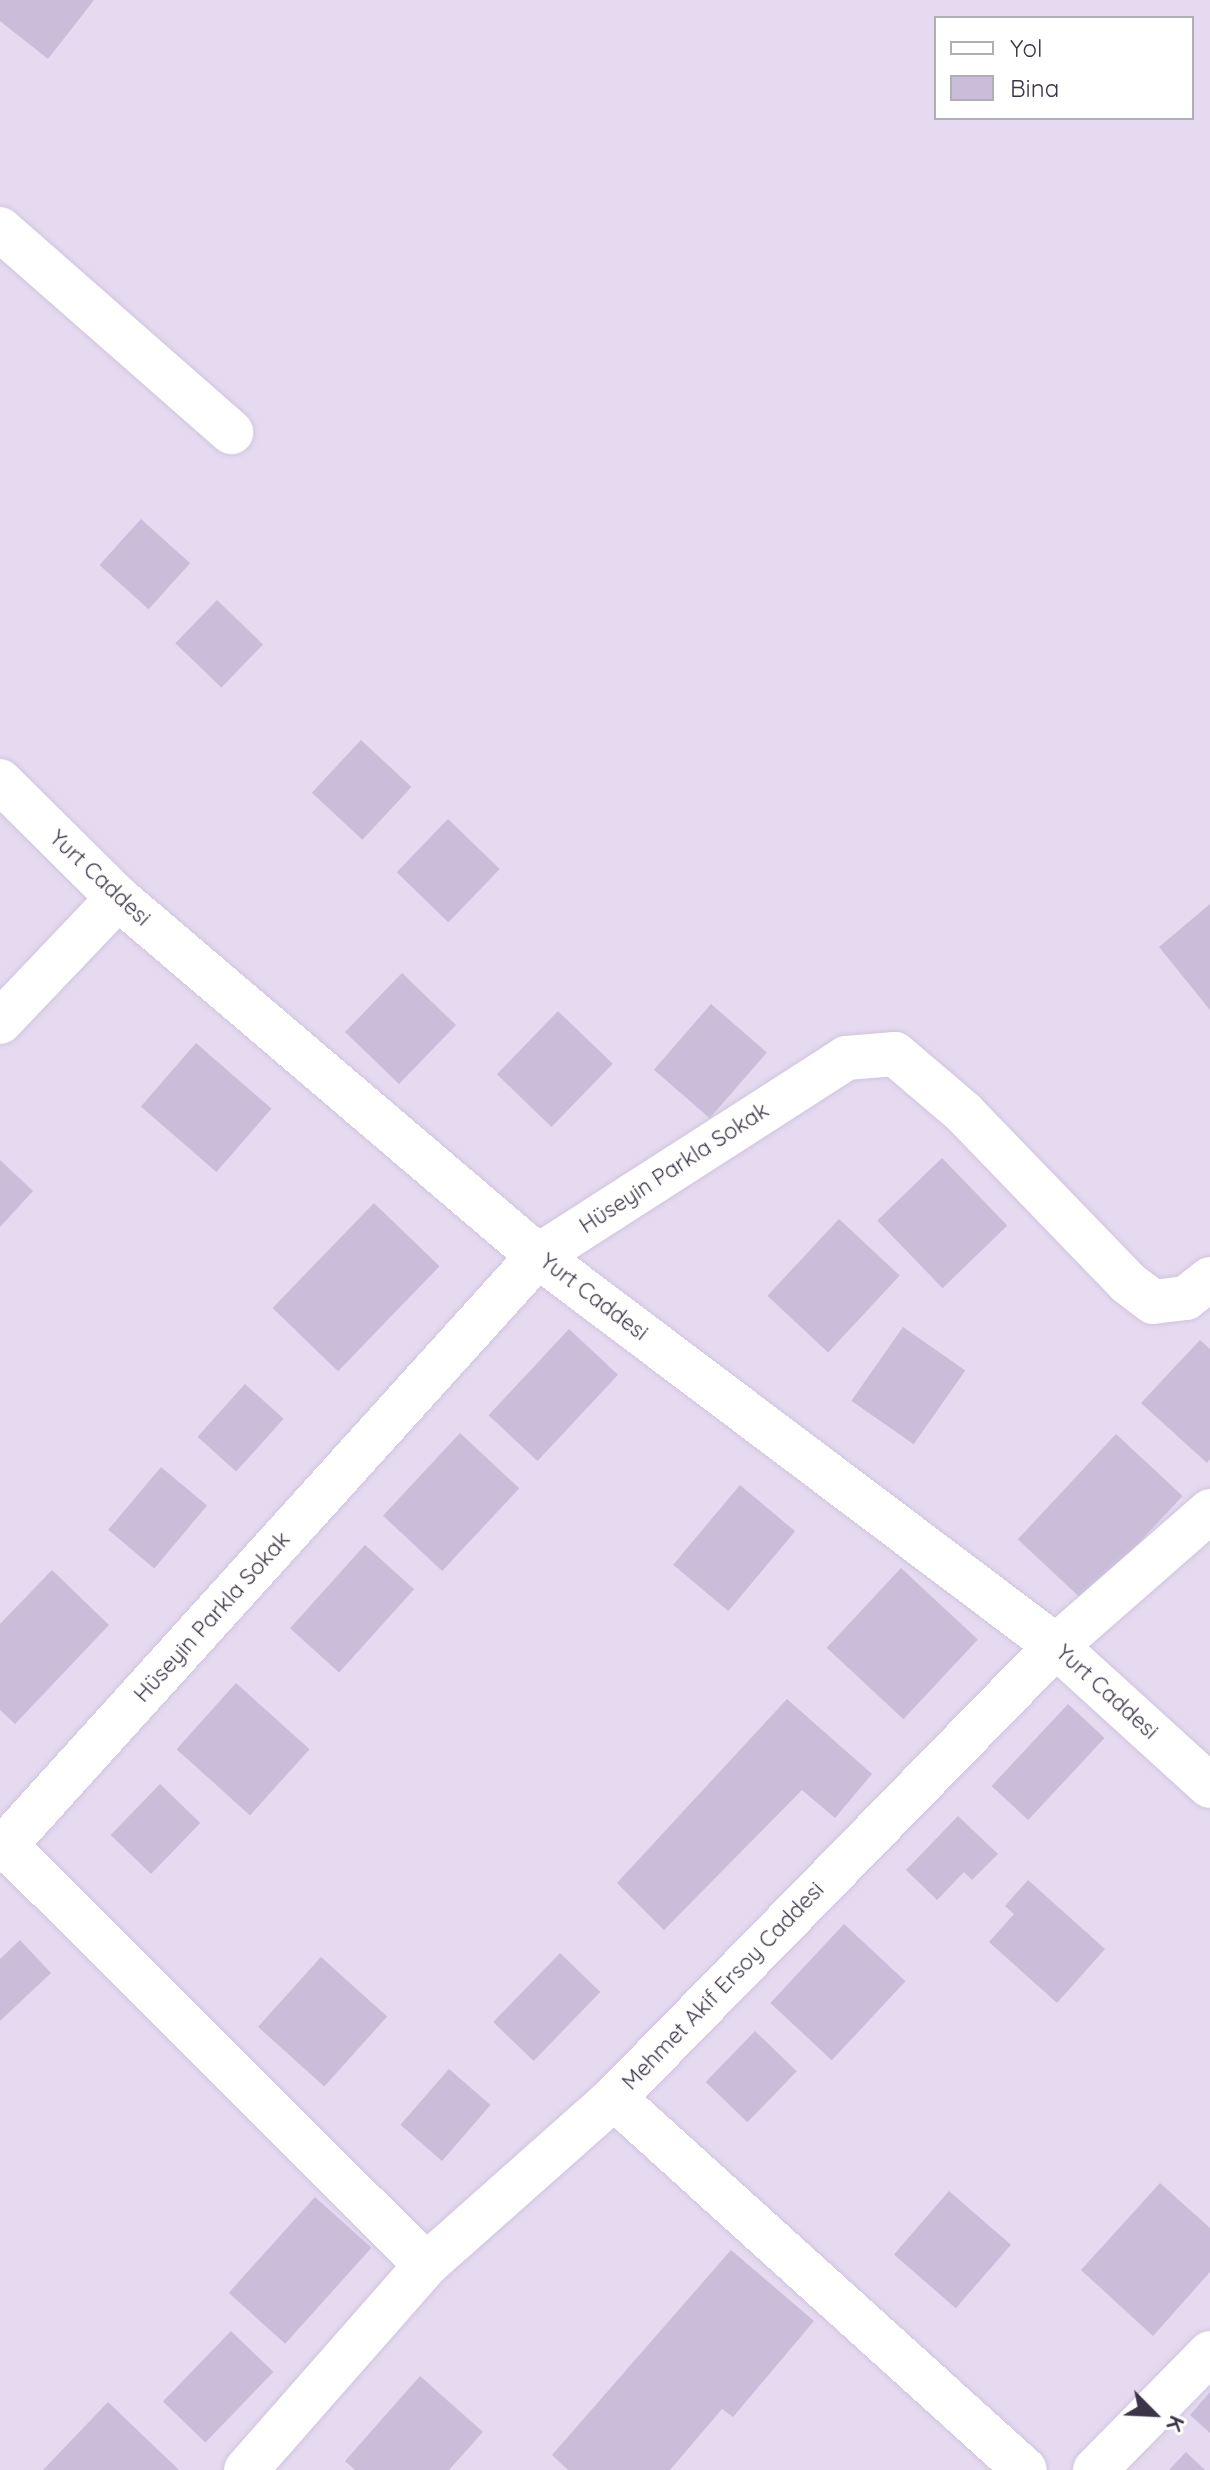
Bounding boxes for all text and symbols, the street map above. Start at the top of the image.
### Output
legend [934,16,1194,120]
text: Yol [1010,33,1042,63]
text: Bina [1010,73,1059,103]
street label: Yurt Caddesi [44,825,156,931]
street label: Hüseyin Parkla Sokak [574,1097,774,1239]
street label: Yurt Caddesi [535,1248,653,1346]
street label: Hüseyin Parkla Sokak [129,1526,295,1708]
street label: Yurt Caddesi [1051,1639,1163,1745]
street label: Mehmet Akif Ersoy Caddesi [617,1877,829,2095]
north arrow [1114,2374,1194,2454]
text: K [1160,2411,1192,2436]

